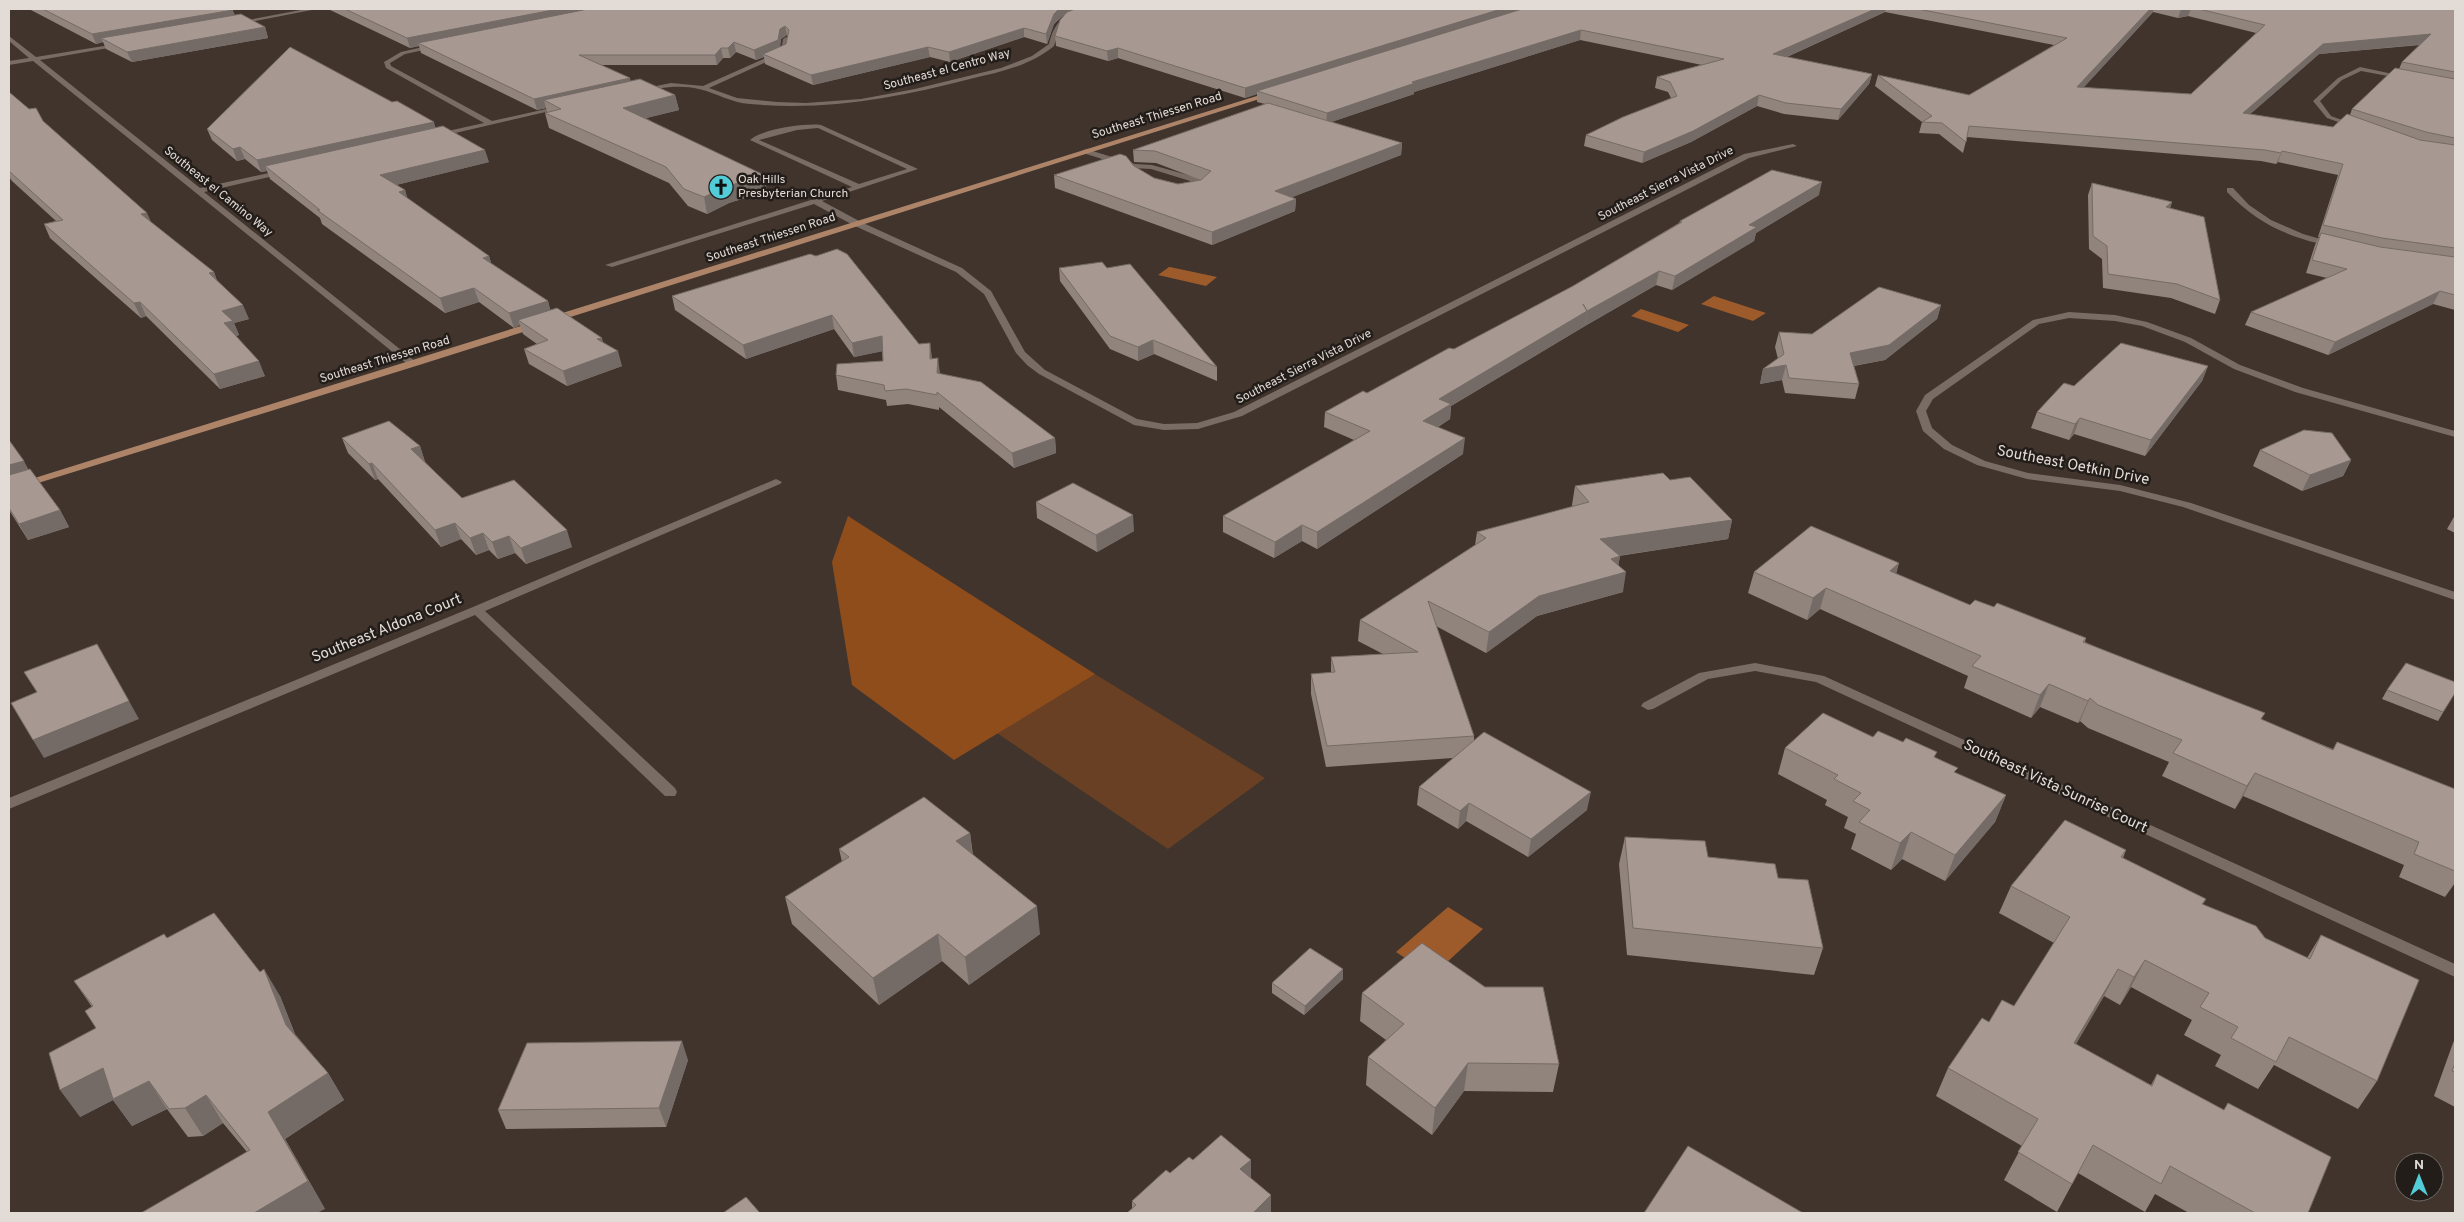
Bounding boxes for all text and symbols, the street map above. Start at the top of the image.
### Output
street label: Southeast el Centro Way [882,45,1012,95]
street label: Southeast Thiessen Road [1090,89,1224,143]
street label: Southeast el Camino Way [160,143,276,241]
street label: Southeast Sierra Vista Drive [1596,143,1736,225]
place label: Oak Hills Presbyterian Church [738,172,848,202]
church icon: Oak Hills Presbyterian Church [708,174,734,200]
street label: Southeast Thiessen Road [704,210,838,266]
street label: Southeast Sierra Vista Drive [1234,326,1374,408]
street label: Southeast Thiessen Road [318,333,452,387]
street label: Southeast Oetkin Drive [1995,442,2151,490]
street label: Southeast Aldona Court [309,590,465,668]
street label: Southeast Vista Sunrise Court [1960,736,2150,838]
north arrow [2394,1152,2444,1202]
text: N [2414,1157,2424,1174]

